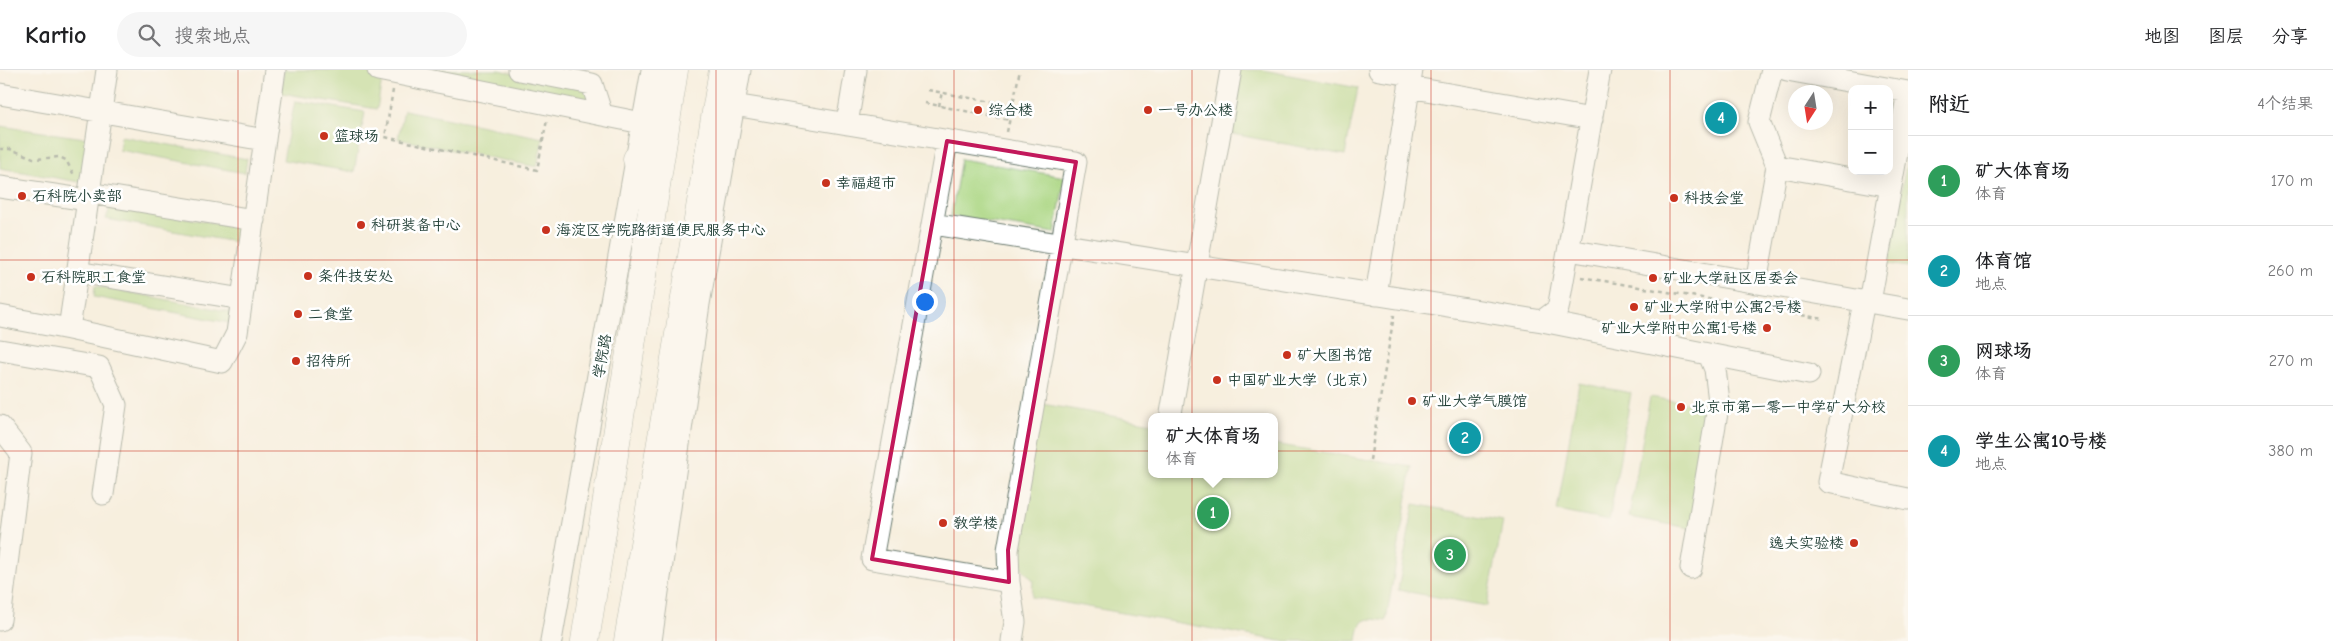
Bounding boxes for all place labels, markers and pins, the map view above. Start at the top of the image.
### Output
pin: 4 [1705,99,1737,137]
place label: 综合楼 [988,101,1033,119]
place label: 一号办公楼 [1158,101,1233,119]
marker: 综合楼 [972,104,984,116]
marker: 一号办公楼 [1142,104,1154,116]
place label: 篮球场 [334,127,379,145]
marker: 篮球场 [318,130,330,142]
place label: 幸福超市 [836,174,896,192]
marker: 幸福超市 [820,177,832,189]
place label: 石科院小卖部 [32,187,122,205]
place label: 科技会堂 [1684,189,1744,207]
marker: 石科院小卖部 [16,190,28,202]
marker: 科技会堂 [1668,192,1680,204]
place label: 科研装备中心 [371,216,461,234]
marker: 科研装备中心 [355,219,367,231]
place label: 海淀区学院路街道便民服务中心 [556,221,766,239]
marker: 海淀区学院路街道便民服务中心 [540,224,552,236]
place label: 条件技安处 [318,267,393,285]
place label: 石科院职工食堂 [41,268,146,286]
place label: 矿业大学社区居委会 [1663,269,1798,287]
marker: 条件技安处 [302,270,314,282]
marker: 石科院职工食堂 [25,271,37,283]
marker: 矿业大学社区居委会 [1647,272,1659,284]
place label: 矿业大学附中公寓2号楼 [1644,298,1802,316]
marker: 矿业大学附中公寓2号楼 [1628,301,1640,313]
place label: 二食堂 [308,305,353,323]
marker: 二食堂 [292,308,304,320]
place label: 矿业大学附中公寓1号楼 [1601,319,1757,337]
marker: 矿业大学附中公寓1号楼 [1761,322,1773,334]
place label: 矿大图书馆 [1297,346,1372,364]
marker: 矿大图书馆 [1281,349,1293,361]
place label: 招待所 [306,352,351,370]
marker: 招待所 [290,355,302,367]
place label: 中国矿业大学（北京） [1227,371,1377,389]
marker: 中国矿业大学（北京） [1211,374,1223,386]
place label: 矿业大学气膜馆 [1422,392,1527,410]
marker: 矿业大学气膜馆 [1406,395,1418,407]
place label: 北京市第一零一中学矿大分校 [1691,398,1886,416]
marker: 北京市第一零一中学矿大分校 [1675,401,1687,413]
pin: 2 [1449,419,1481,457]
pin: 1 [1197,494,1229,532]
place label: 教学楼 [953,514,998,532]
marker: 教学楼 [937,517,949,529]
place label: 逸夫实验楼 [1769,534,1844,552]
pin: 3 [1434,536,1466,574]
marker: 逸夫实验楼 [1848,537,1860,549]

